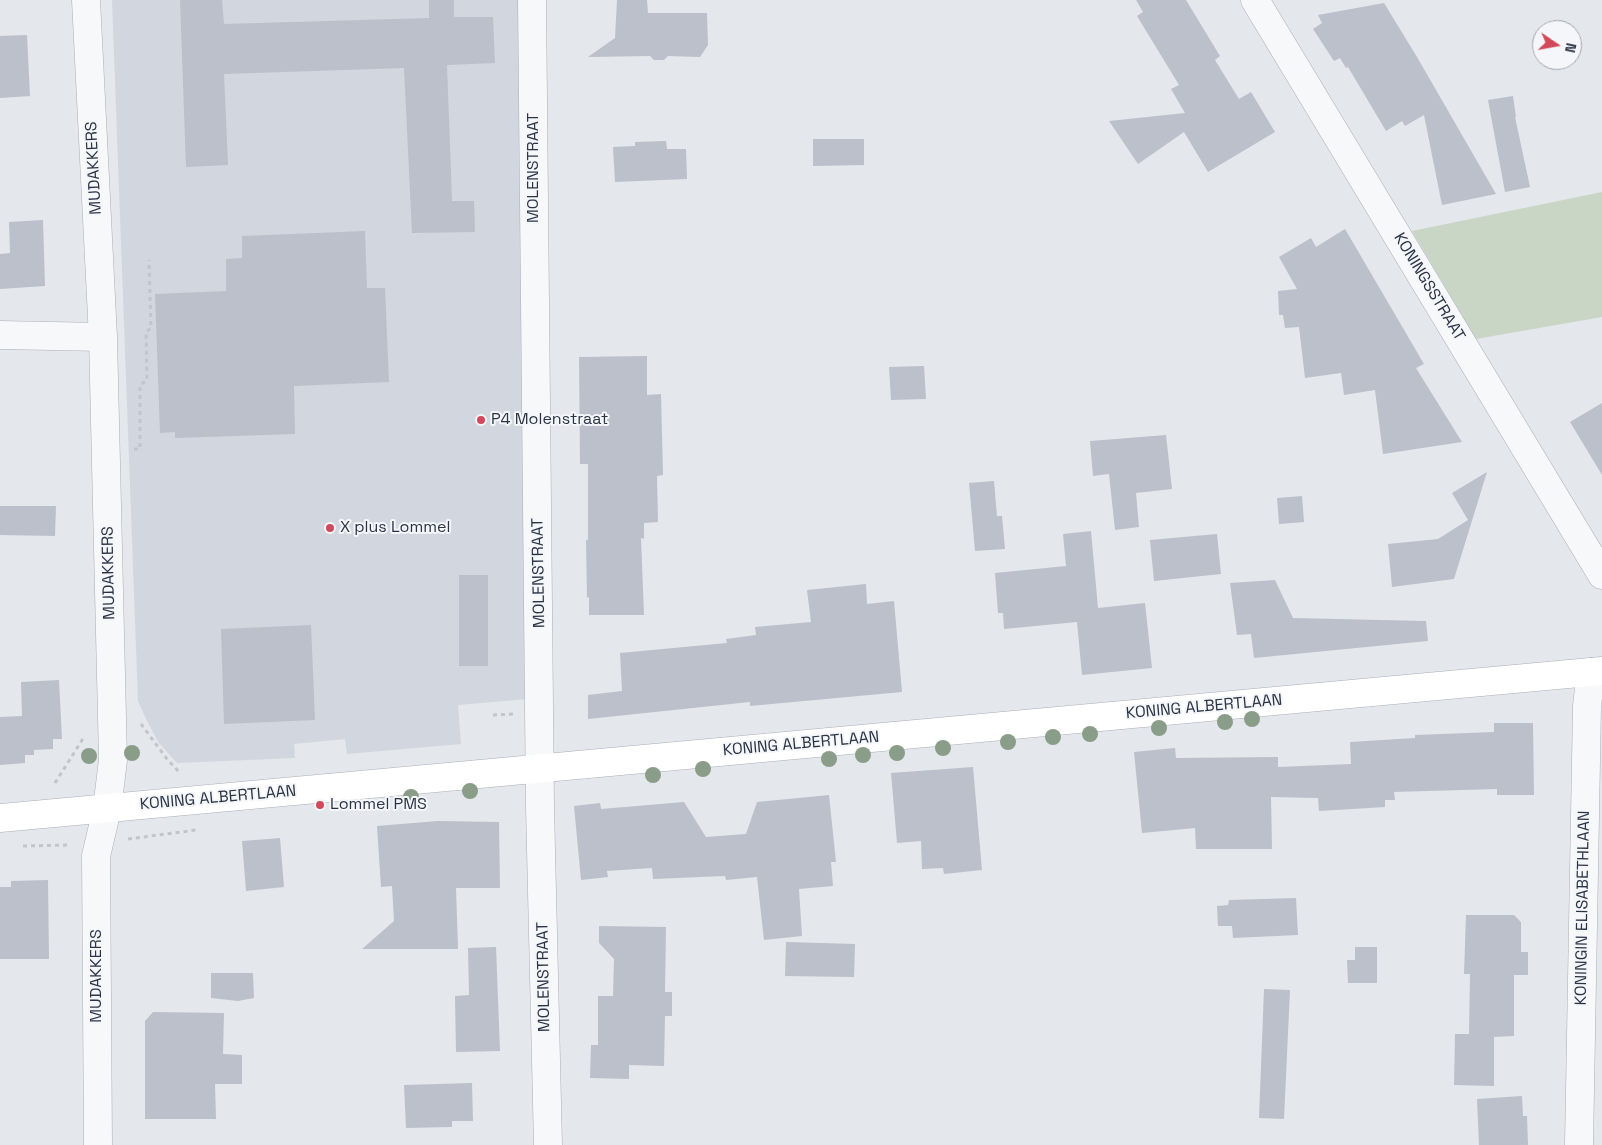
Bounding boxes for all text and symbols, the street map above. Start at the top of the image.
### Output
north arrow [1532,20,1582,70]
text: N [1561,41,1580,54]
street label: MOLENSTRAAT [524,113,544,223]
street label: MUDAKKERS [82,121,106,215]
street label: KONINGSSTRAAT [1389,229,1469,345]
place label: P4 Molenstraat [491,410,608,430]
marker: P4 Molenstraat [475,414,487,426]
place label: X plus Lommel [340,518,450,538]
street label: MOLENSTRAAT [528,518,550,628]
marker: X plus Lommel [324,522,336,534]
street label: MUDAKKERS [99,526,119,620]
street label: KONING ALBERTLAAN [1125,691,1283,723]
street label: KONING ALBERTLAAN [722,728,880,760]
street label: KONING ALBERTLAAN [139,782,297,814]
place label: Lommel PMS [330,795,427,815]
marker: Lommel PMS [314,799,326,811]
street label: KONINGIN ELISABETHLAAN [1572,810,1594,1006]
street label: MOLENSTRAAT [533,922,555,1032]
street label: MUDAKKERS [87,929,107,1023]

